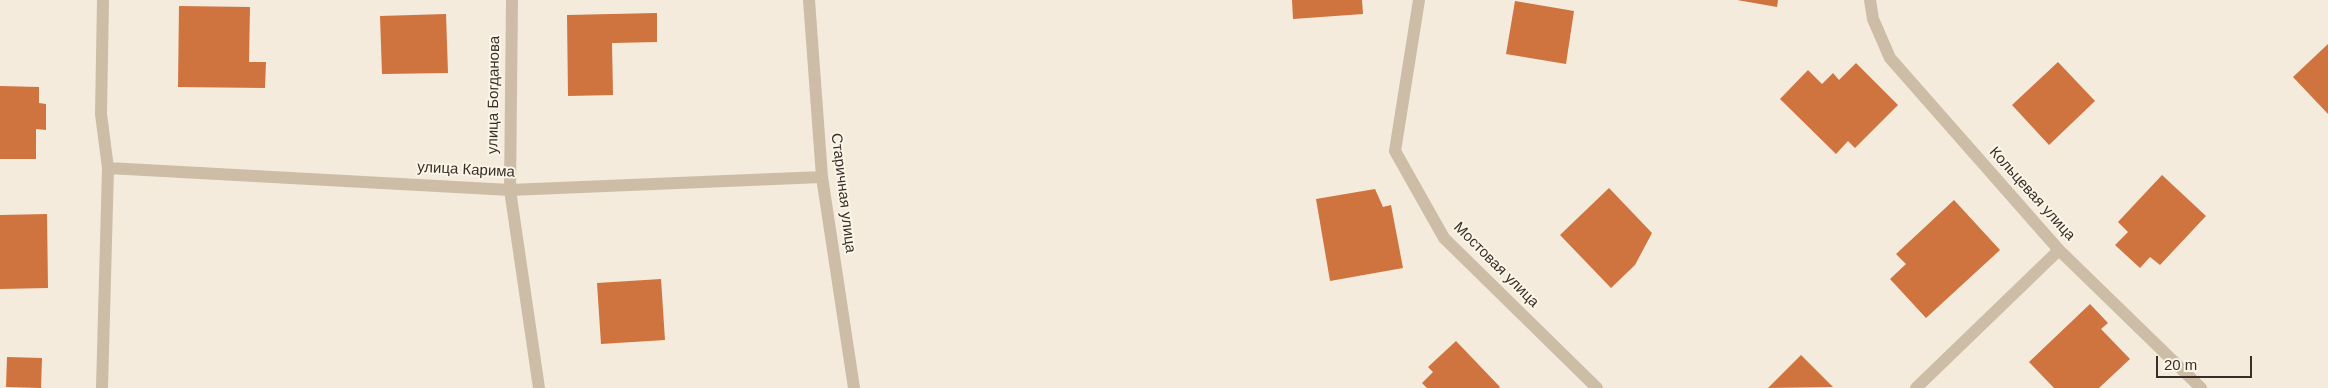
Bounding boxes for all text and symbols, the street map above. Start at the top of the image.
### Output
street label: улица Богданова [484,36,504,154]
street label: Старичная улица [827,132,859,254]
street label: Кольцевая улица [1985,143,2079,245]
street label: улица Карима [417,158,515,182]
street label: Мостовая улица [1450,219,1542,311]
scale bar [2158,346,2254,378]
text: 20 m [2164,356,2197,373]

